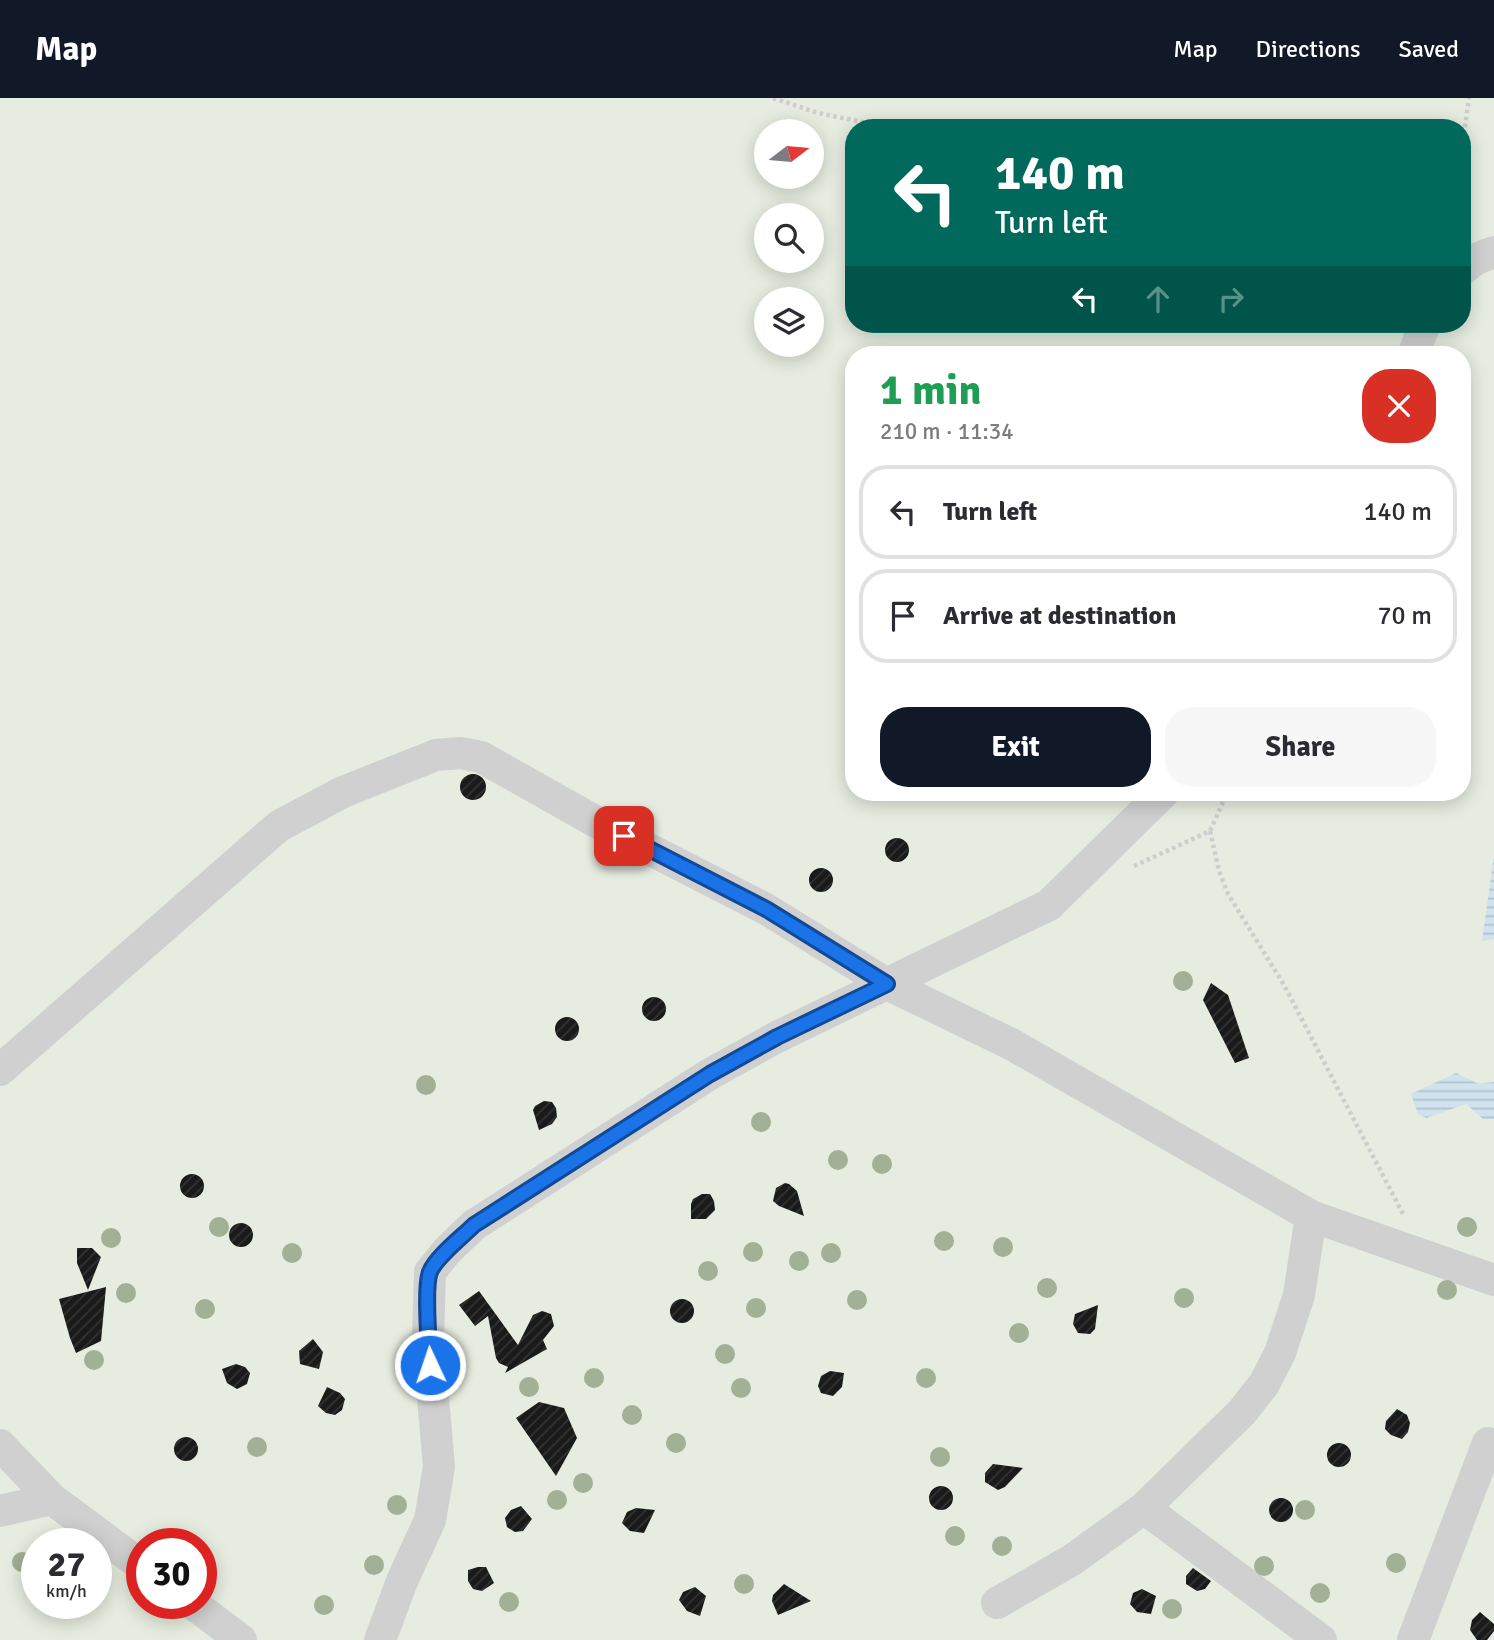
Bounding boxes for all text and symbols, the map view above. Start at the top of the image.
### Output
text: Map [35,29,97,70]
text: Map [1173,34,1218,64]
text: Directions [1256,34,1361,64]
text: Saved [1399,34,1459,64]
north arrow [754,119,824,189]
map controls [754,119,824,357]
text: 140 m [995,143,1125,203]
icon: left [880,147,971,238]
button: search [754,203,824,273]
text: Turn left [995,203,1108,242]
icon: left [1066,280,1104,318]
icon: ahead [1139,280,1177,318]
icon: right [1212,280,1250,318]
button: layers [754,287,824,357]
text: 1 min [880,365,981,416]
button: close [1362,369,1436,443]
text: 210 m · 11:34 [880,417,1014,446]
icon: left [884,493,922,531]
text: Turn left [943,496,1037,528]
text: 140 m [1363,496,1432,528]
icon: arrive [884,597,922,635]
text: Arrive at destination [943,600,1176,632]
text: 70 m [1377,600,1432,632]
button: Exit [880,707,1151,787]
button: Share [1165,707,1436,787]
pin [594,806,654,866]
icon: arrive [605,817,643,855]
position arrow [393,1328,467,1402]
speed limit sign: 30 [126,1528,217,1619]
text: 27 [48,1543,85,1586]
text: km/h [46,1580,87,1602]

